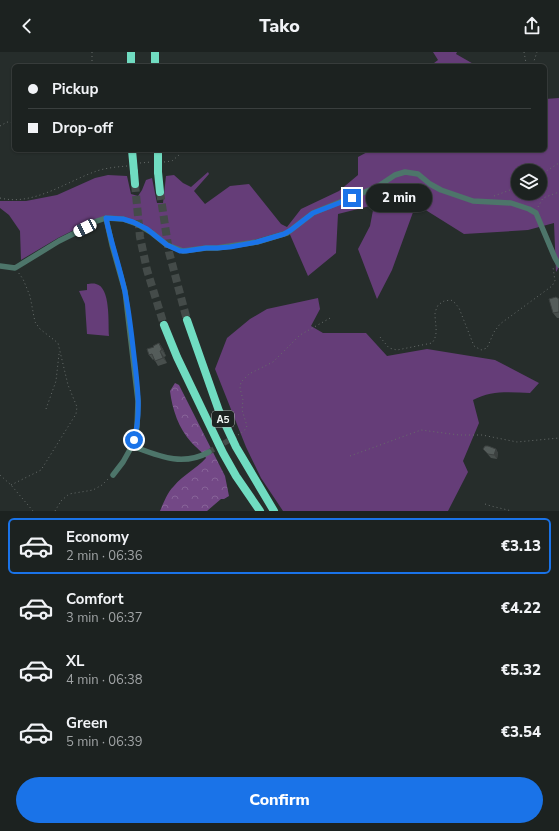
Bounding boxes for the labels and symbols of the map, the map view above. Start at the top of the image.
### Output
callout: 2 min [366,184,432,212]
route end [343,189,361,207]
car [72,217,98,239]
road number: Α5 [212,411,234,427]
route start [125,431,143,449]

